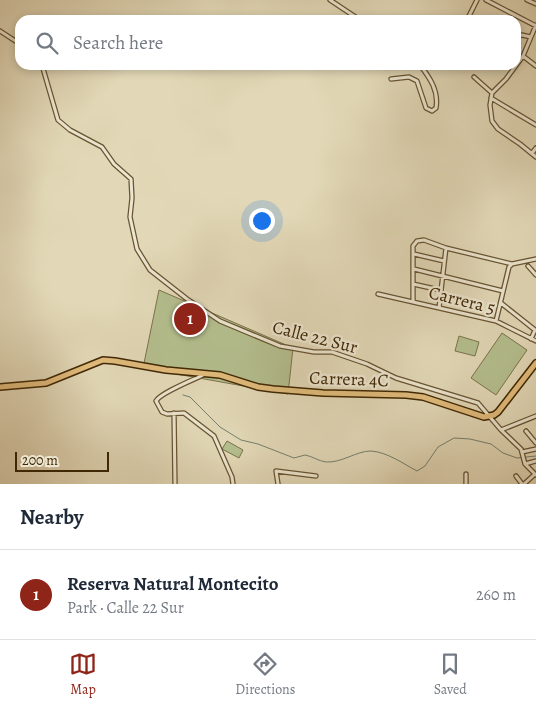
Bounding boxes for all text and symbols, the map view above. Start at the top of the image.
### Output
search box [15,15,521,70]
icon: search [33,29,61,57]
text: Search here [73,30,163,56]
your location [249,208,275,234]
street label: Carrera 5 [426,280,498,320]
pin: 1 [174,300,206,338]
street label: Calle 22 Sur [270,315,360,359]
street label: Carrera 4C [309,366,389,392]
scale bar [15,449,109,472]
text: 200 m [22,451,58,470]
text: Nearby [20,503,83,531]
text: Reserva Natural Montecito [67,571,279,597]
text: 1 [33,584,39,606]
text: 260 m [476,584,516,606]
text: Park · Calle 22 Sur [67,597,184,619]
tab: Map [69,650,97,699]
tab: Directions [235,650,295,699]
tab: Saved [434,650,467,699]

